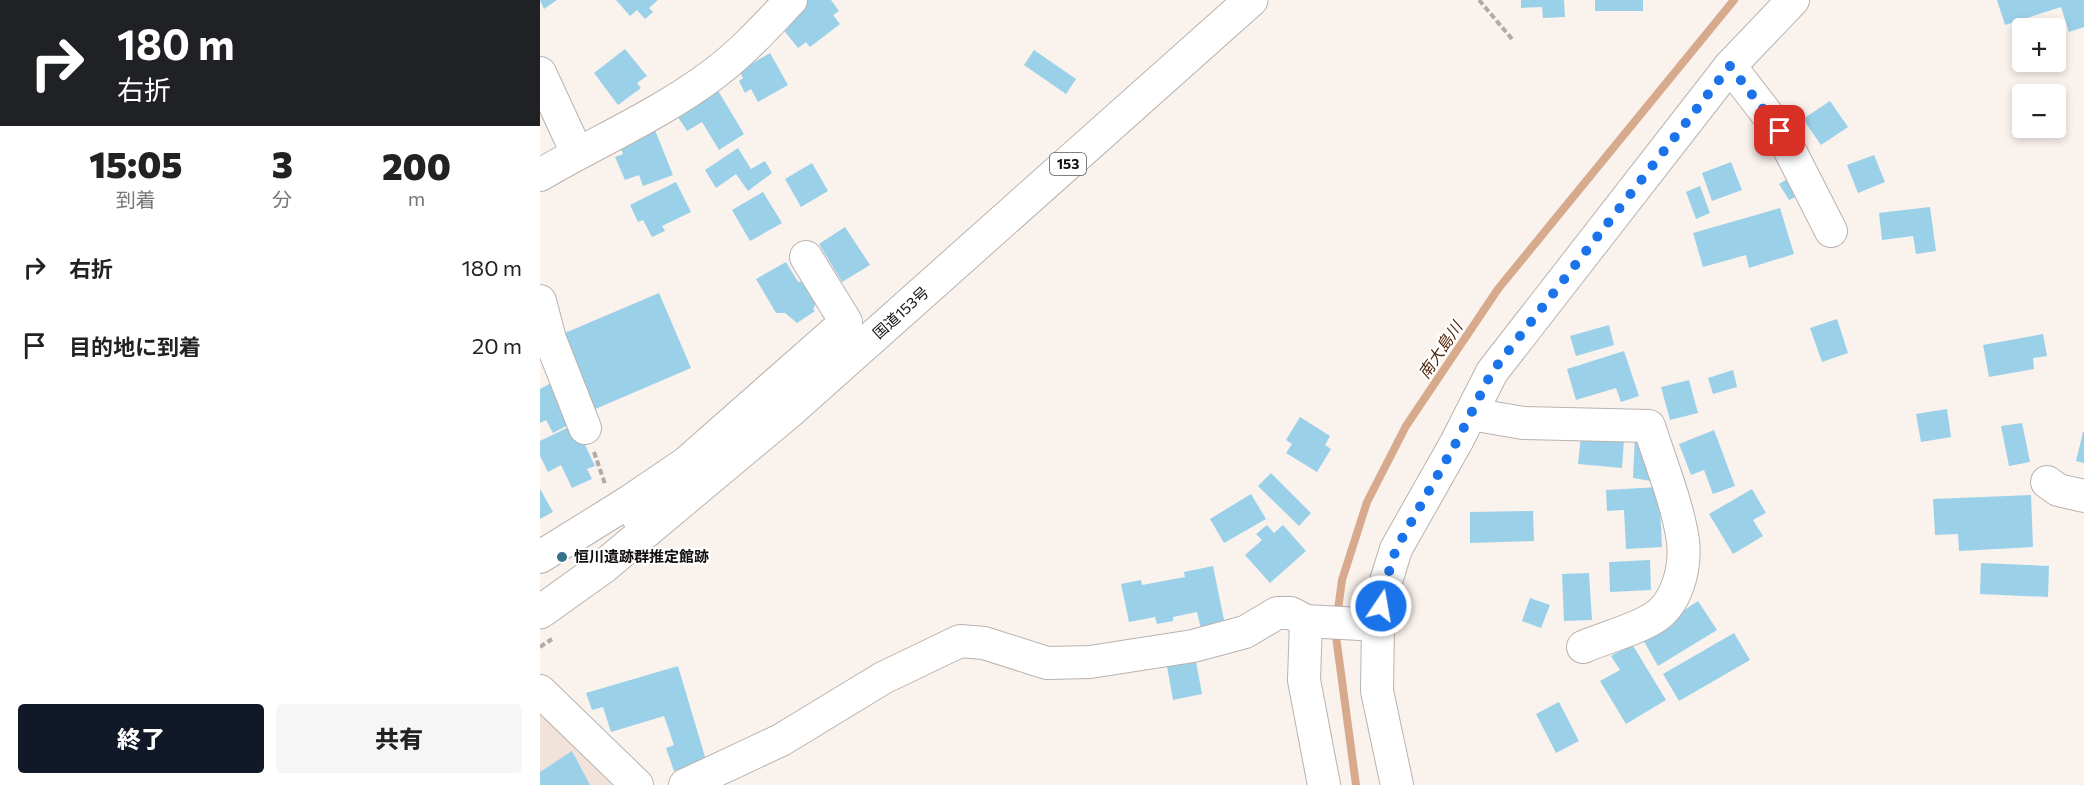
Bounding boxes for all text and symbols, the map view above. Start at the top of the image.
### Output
text: 180 m [117,17,235,69]
map controls [2012,18,2066,138]
button: + [2012,18,2066,72]
icon: right [18,24,96,102]
text: 右折 [117,73,171,106]
button: − [2012,84,2066,138]
pin [1754,105,1805,156]
icon: arrive [1763,114,1796,147]
text: 15:05 [89,141,183,185]
text: 3 [272,141,293,185]
text: 200 [382,143,451,187]
road number: 153 [1050,153,1086,175]
text: m [408,186,425,210]
text: 到着 [116,187,156,211]
text: 分 [272,187,292,211]
icon: right [18,251,51,284]
text: 180 m [461,254,522,281]
text: 右折 [69,255,113,282]
street label: 国道153号 [869,283,932,342]
water label: 南大島川 [1414,316,1466,382]
icon: arrive [18,329,51,362]
text: 20 m [472,332,522,359]
text: 目的地に到着 [69,333,201,360]
place label: 恒川遺跡群推定館跡 [574,547,709,565]
marker: 恒川遺跡群推定館跡 [555,550,569,564]
position arrow [1349,574,1413,638]
button: 終了 [18,704,264,773]
button: 共有 [276,704,522,773]

